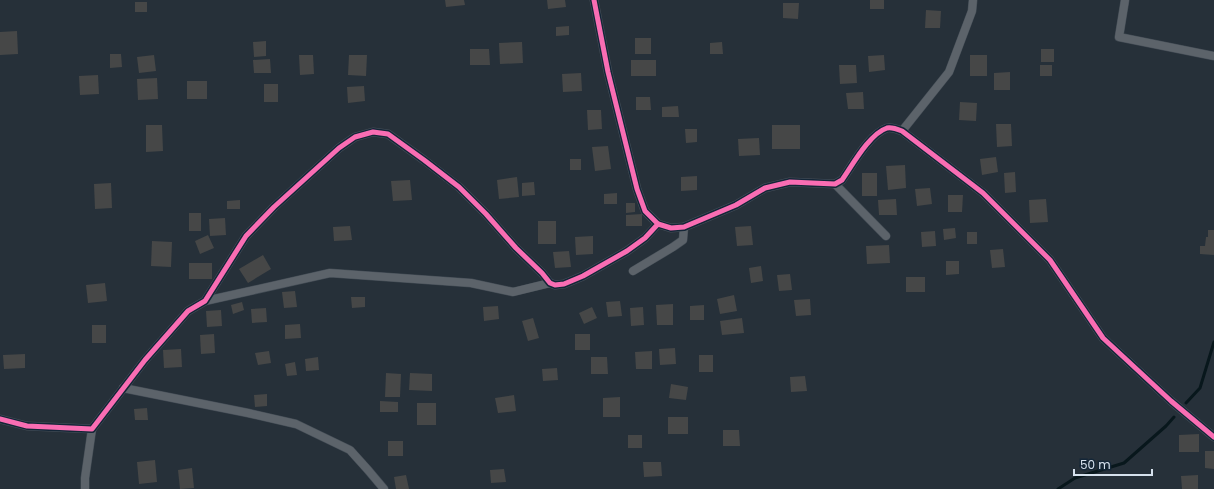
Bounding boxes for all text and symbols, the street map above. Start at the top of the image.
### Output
scale bar [1074,451,1152,477]
text: 50 m [1080,456,1111,473]

